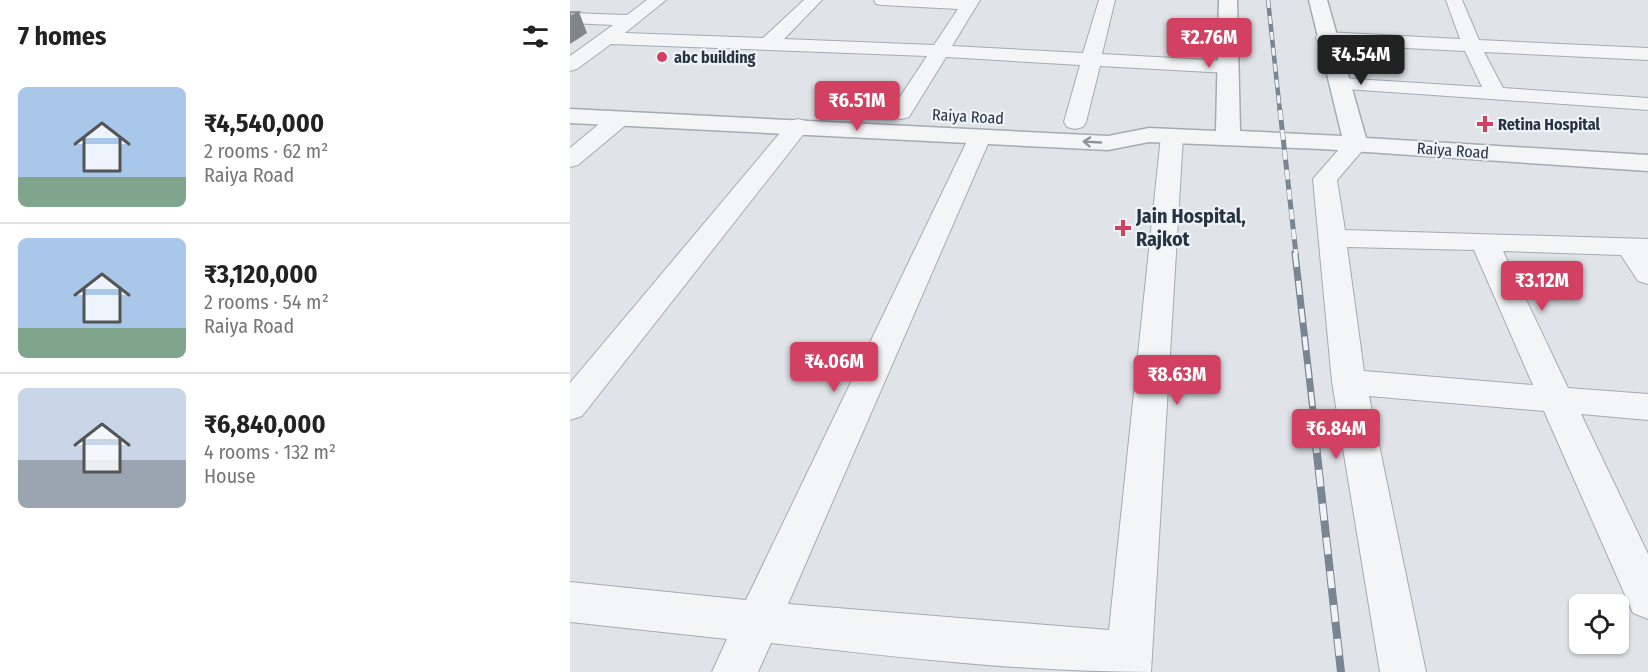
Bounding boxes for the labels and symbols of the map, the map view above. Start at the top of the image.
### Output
pin: ₹2.76M [1160,18,1258,69]
pin: ₹4.54M [1312,35,1410,86]
place label: abc building [674,48,756,67]
marker: abc building [655,50,669,64]
pin: ₹6.51M [808,81,906,132]
street label: Raiya Road [931,105,1004,128]
marker: Retina Hospital [1476,115,1494,133]
place label: Retina Hospital [1498,115,1601,134]
one-way arrow [1082,136,1102,147]
street label: Raiya Road [1416,139,1490,162]
place label: Jain Hospital, Rajkot [1135,204,1246,251]
marker: Jain Hospital, Rajkot [1114,219,1132,237]
pin: ₹3.12M [1493,261,1591,312]
pin: ₹4.06M [785,342,883,393]
pin: ₹8.63M [1128,355,1226,406]
pin: ₹6.84M [1287,409,1385,460]

